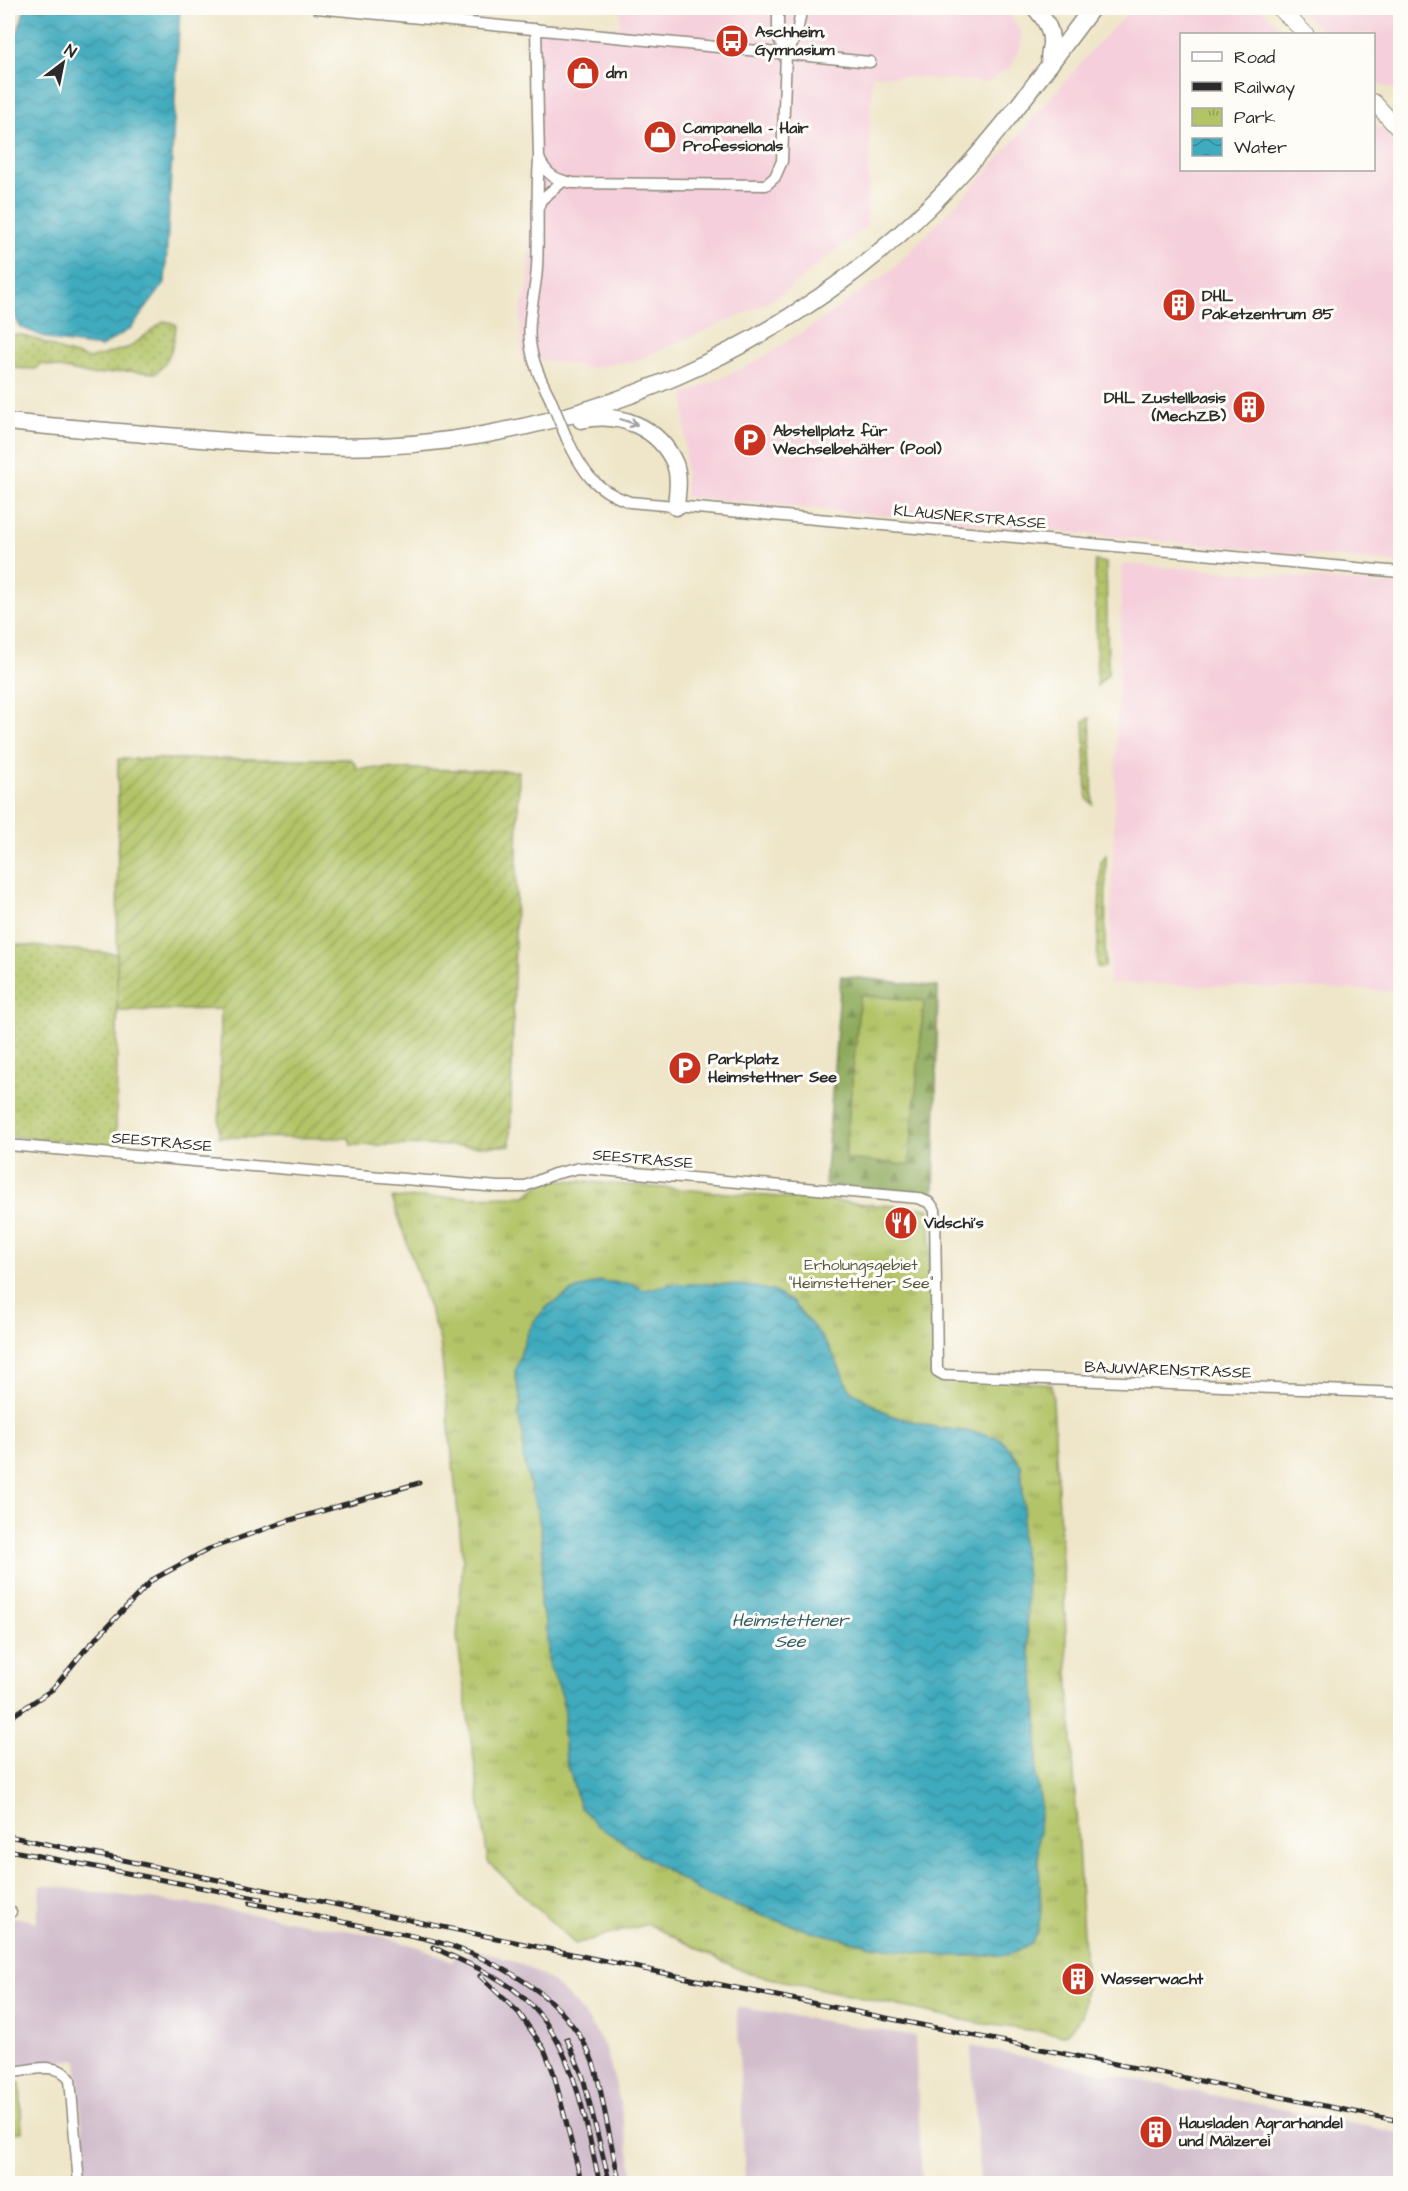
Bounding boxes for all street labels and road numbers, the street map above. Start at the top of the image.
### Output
street label: KLAUSNERSTRASSE [893,499,1048,535]
street label: SEESTRASSE [111,1127,214,1157]
street label: SEESTRASSE [592,1144,695,1174]
street label: BAJUWARENSTRASSE [1084,1356,1252,1384]

